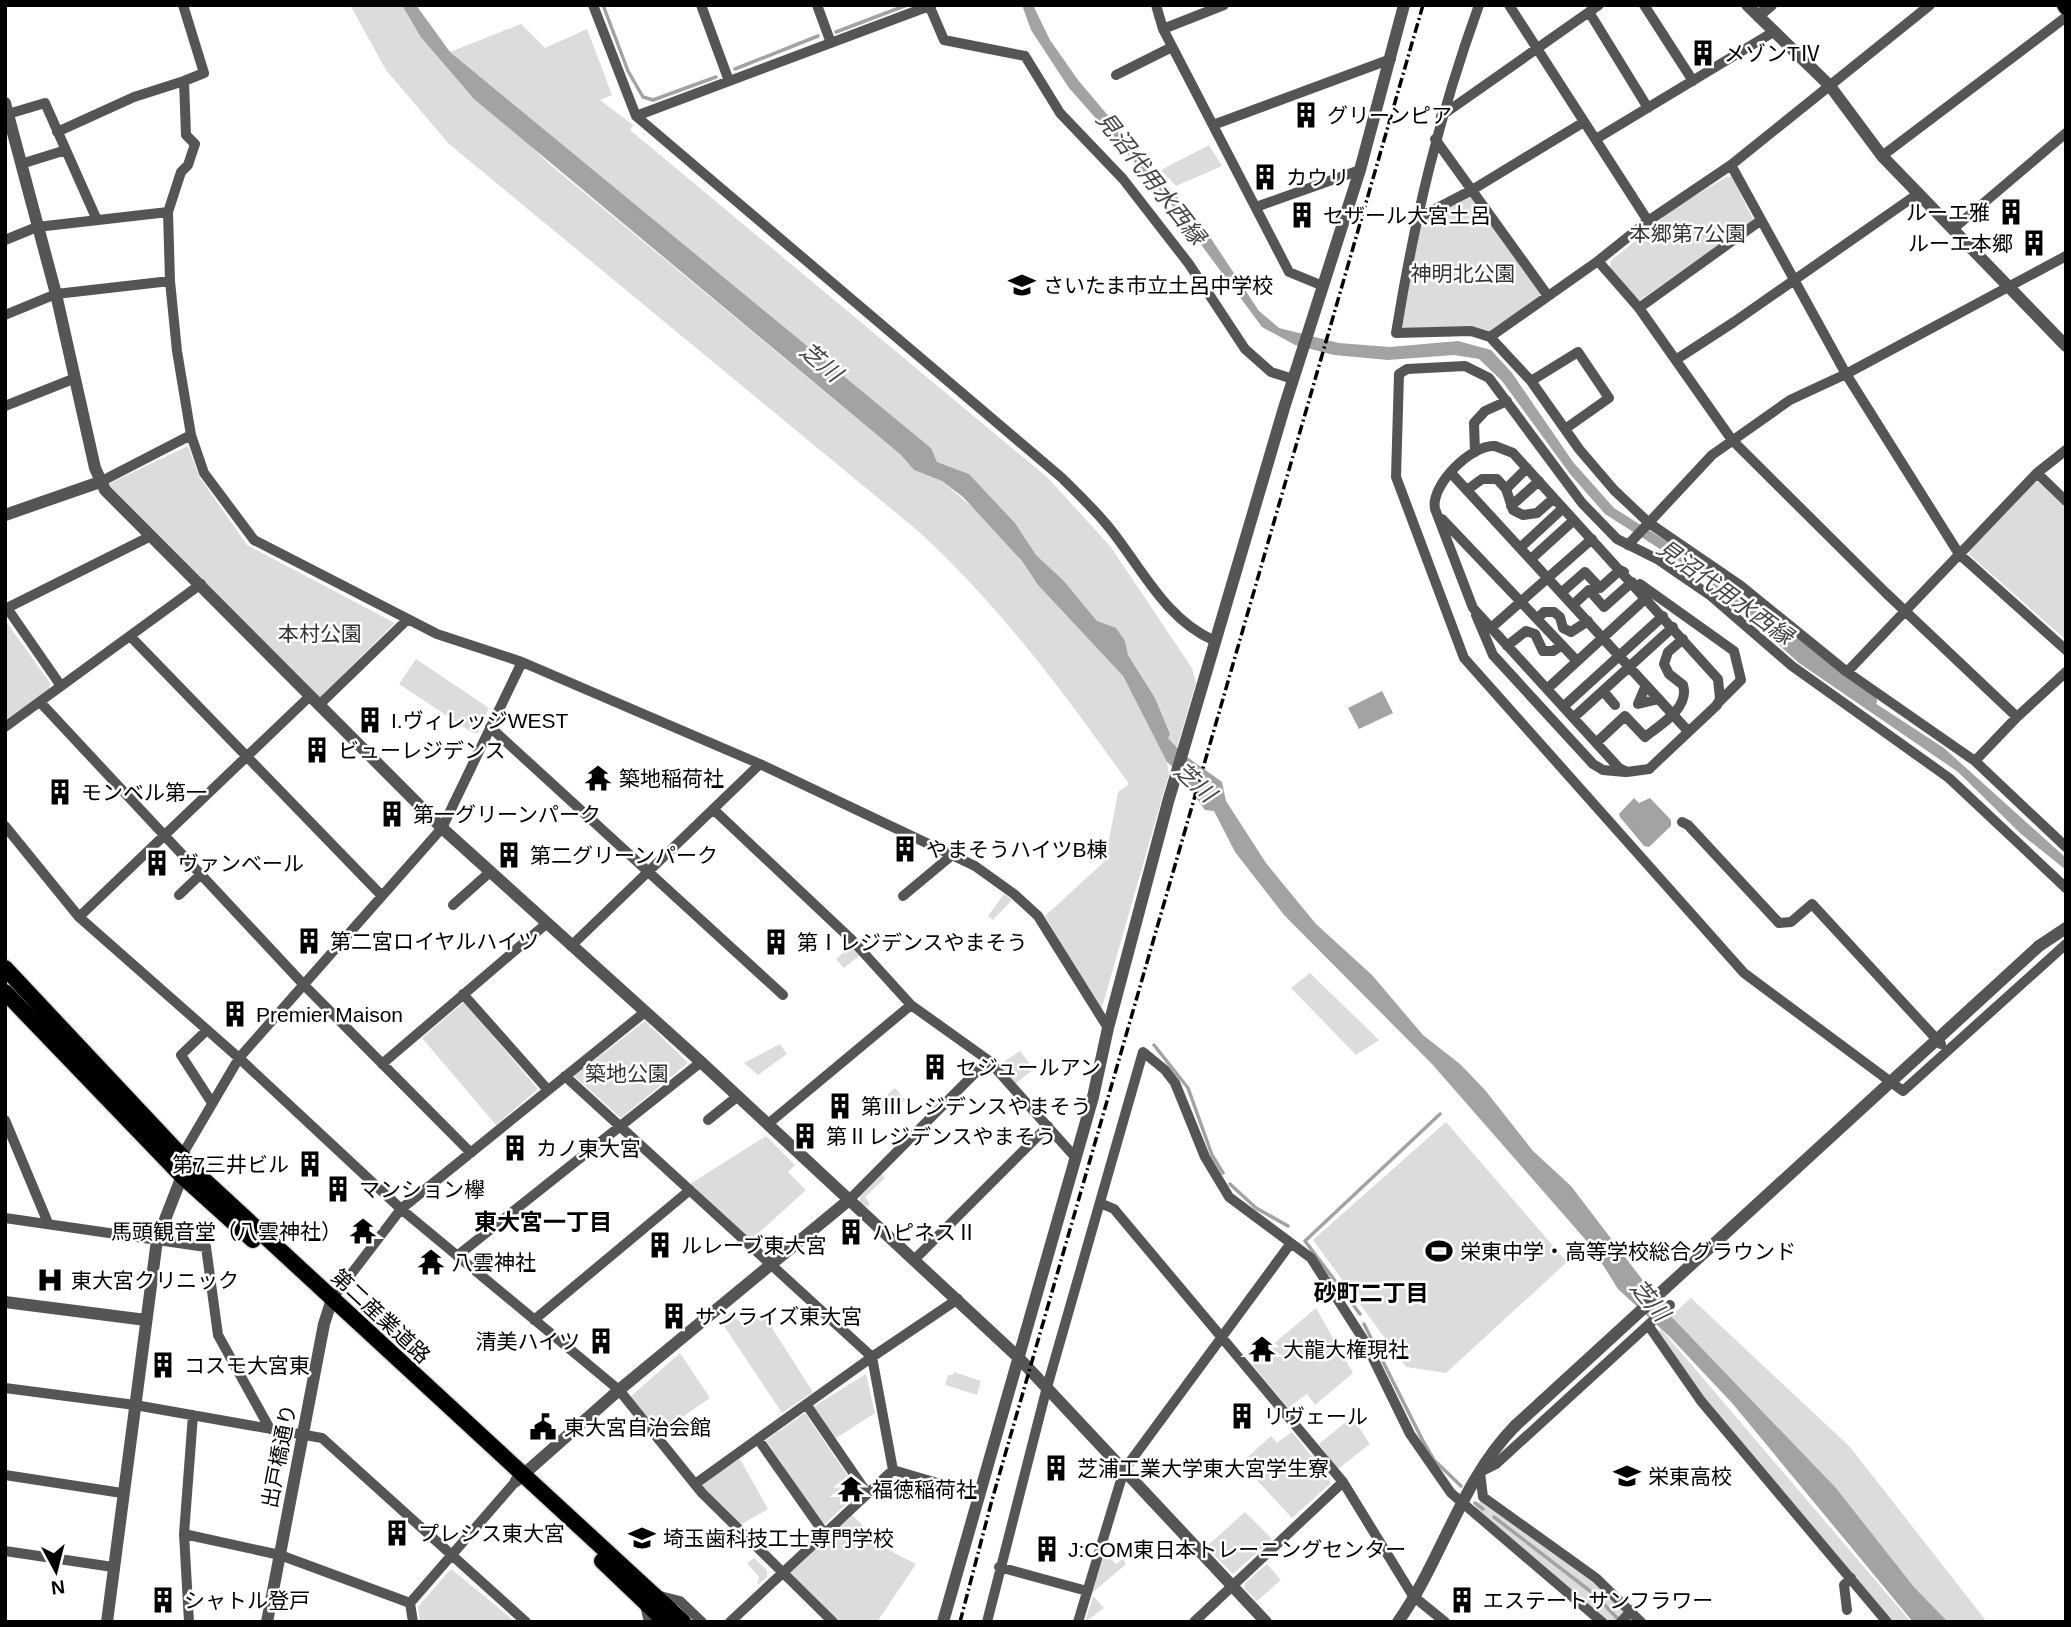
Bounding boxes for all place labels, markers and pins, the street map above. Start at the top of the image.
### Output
building icon: メゾンTⅣ [1688,38,1718,68]
place label: メゾンTⅣ [1724,42,1821,65]
building icon: グリーンピア [1291,100,1321,130]
place label: グリーンピア [1327,104,1452,127]
building icon: カウリ [1250,162,1280,192]
place label: カウリ [1286,166,1349,189]
building icon: ルーエ雅 [1996,197,2026,227]
building icon: セザール大宮土呂 [1287,200,1317,230]
place label: ルーエ雅 [1906,201,1990,224]
place label: セザール大宮土呂 [1323,204,1491,227]
building icon: ルーエ本郷 [2019,228,2049,258]
place label: ルーエ本郷 [1908,232,2013,255]
school or university icon: さいたま市立土呂中学校 [1007,270,1037,300]
place label: さいたま市立土呂中学校 [1043,274,1273,297]
building icon: I.ヴィレッジWEST [355,705,385,735]
place label: I.ヴィレッジWEST [391,709,569,732]
building icon: ビューレジデンス [302,735,332,765]
place label: ビューレジデンス [338,739,506,762]
temple icon: 築地稲荷社 [583,763,613,793]
place label: 築地稲荷社 [619,767,724,790]
building icon: モンベル第一 [45,777,75,807]
place label: モンベル第一 [81,781,207,804]
building icon: 第一グリーンパーク [377,799,407,829]
place label: 第一グリーンパーク [413,803,601,826]
building icon: やまそうハイツB棟 [890,834,920,864]
place label: やまそうハイツB棟 [926,838,1108,861]
building icon: 第二グリーンパーク [494,840,524,870]
place label: 第二グリーンパーク [530,844,718,867]
building icon: ヴァンベール [142,848,172,878]
place label: ヴァンベール [178,852,304,875]
building icon: 第二宮ロイヤルハイツ [294,926,324,956]
building icon: 第Ⅰレジデンスやまそう [761,927,791,957]
place label: 第二宮ロイヤルハイツ [330,930,539,953]
place label: 第Ⅰレジデンスやまそう [797,931,1028,954]
building icon: Premier Maison [220,999,250,1029]
place label: Premier Maison [256,1003,403,1026]
building icon: セジュールアン [920,1052,950,1082]
place label: セジュールアン [956,1056,1101,1079]
building icon: 第Ⅲレジデンスやまそう [825,1091,855,1121]
place label: 第Ⅲレジデンスやまそう [861,1095,1092,1118]
building icon: 第Ⅱレジデンスやまそう [790,1121,820,1151]
place label: 第Ⅱレジデンスやまそう [826,1125,1057,1148]
building icon: カノ東大宮 [500,1133,530,1163]
place label: カノ東大宮 [536,1137,641,1160]
building icon: 第7三井ビル [295,1149,325,1179]
place label: 第7三井ビル [172,1153,289,1176]
building icon: マンション欅 [323,1174,353,1204]
place label: マンション欅 [359,1178,485,1201]
temple icon: 馬頭観音堂（八雲神社） [348,1216,378,1246]
building icon: ハピネスⅡ [836,1217,866,1247]
place label: 馬頭観音堂（八雲神社） [111,1220,342,1243]
place label: ハピネスⅡ [872,1221,977,1244]
building icon: ルレーブ東大宮 [645,1230,675,1260]
place label: ルレーブ東大宮 [681,1234,827,1257]
sports icon: 栄東中学・高等学校総合グラウンド [1424,1236,1454,1266]
place label: 栄東中学・高等学校総合グラウンド [1460,1240,1796,1263]
temple icon: 八雲神社 [416,1247,446,1277]
place label: 八雲神社 [452,1251,536,1274]
hospital icon: 東大宮クリニック [35,1265,65,1295]
place label: 東大宮クリニック [71,1269,239,1292]
building icon: サンライズ東大宮 [659,1301,689,1331]
place label: サンライズ東大宮 [695,1305,862,1328]
building icon: 清美ハイツ [586,1326,616,1356]
place label: 清美ハイツ [475,1330,580,1353]
temple icon: 大龍大権現社 [1247,1334,1277,1364]
place label: 大龍大権現社 [1283,1338,1409,1361]
building icon: コスモ大宮東 [148,1350,178,1380]
place label: コスモ大宮東 [184,1354,310,1377]
building icon: リヴェール [1227,1401,1257,1431]
place label: リヴェール [1263,1405,1368,1428]
public building icon: 東大宮自治会館 [528,1412,558,1442]
place label: 東大宮自治会館 [564,1416,711,1439]
building icon: 芝浦工業大学東大宮学生寮 [1041,1453,1071,1483]
place label: 芝浦工業大学東大宮学生寮 [1077,1457,1329,1480]
school or university icon: 栄東高校 [1612,1461,1642,1491]
place label: 栄東高校 [1648,1465,1732,1488]
temple icon: 福徳稲荷社 [836,1474,866,1504]
place label: 福徳稲荷社 [872,1478,977,1501]
building icon: プレシス東大宮 [382,1518,412,1548]
place label: プレシス東大宮 [418,1522,565,1545]
school or university icon: 埼玉歯科技工士専門学校 [627,1523,657,1553]
place label: 埼玉歯科技工士専門学校 [663,1527,894,1550]
building icon: J:COM東日本トレーニングセンター [1032,1534,1062,1564]
place label: J:COM東日本トレーニングセンター [1068,1538,1406,1561]
building icon: シャトル登戸 [148,1585,178,1615]
building icon: エステートサンフラワー [1447,1585,1477,1615]
place label: シャトル登戸 [184,1589,310,1612]
place label: エステートサンフラワー [1483,1589,1713,1612]

